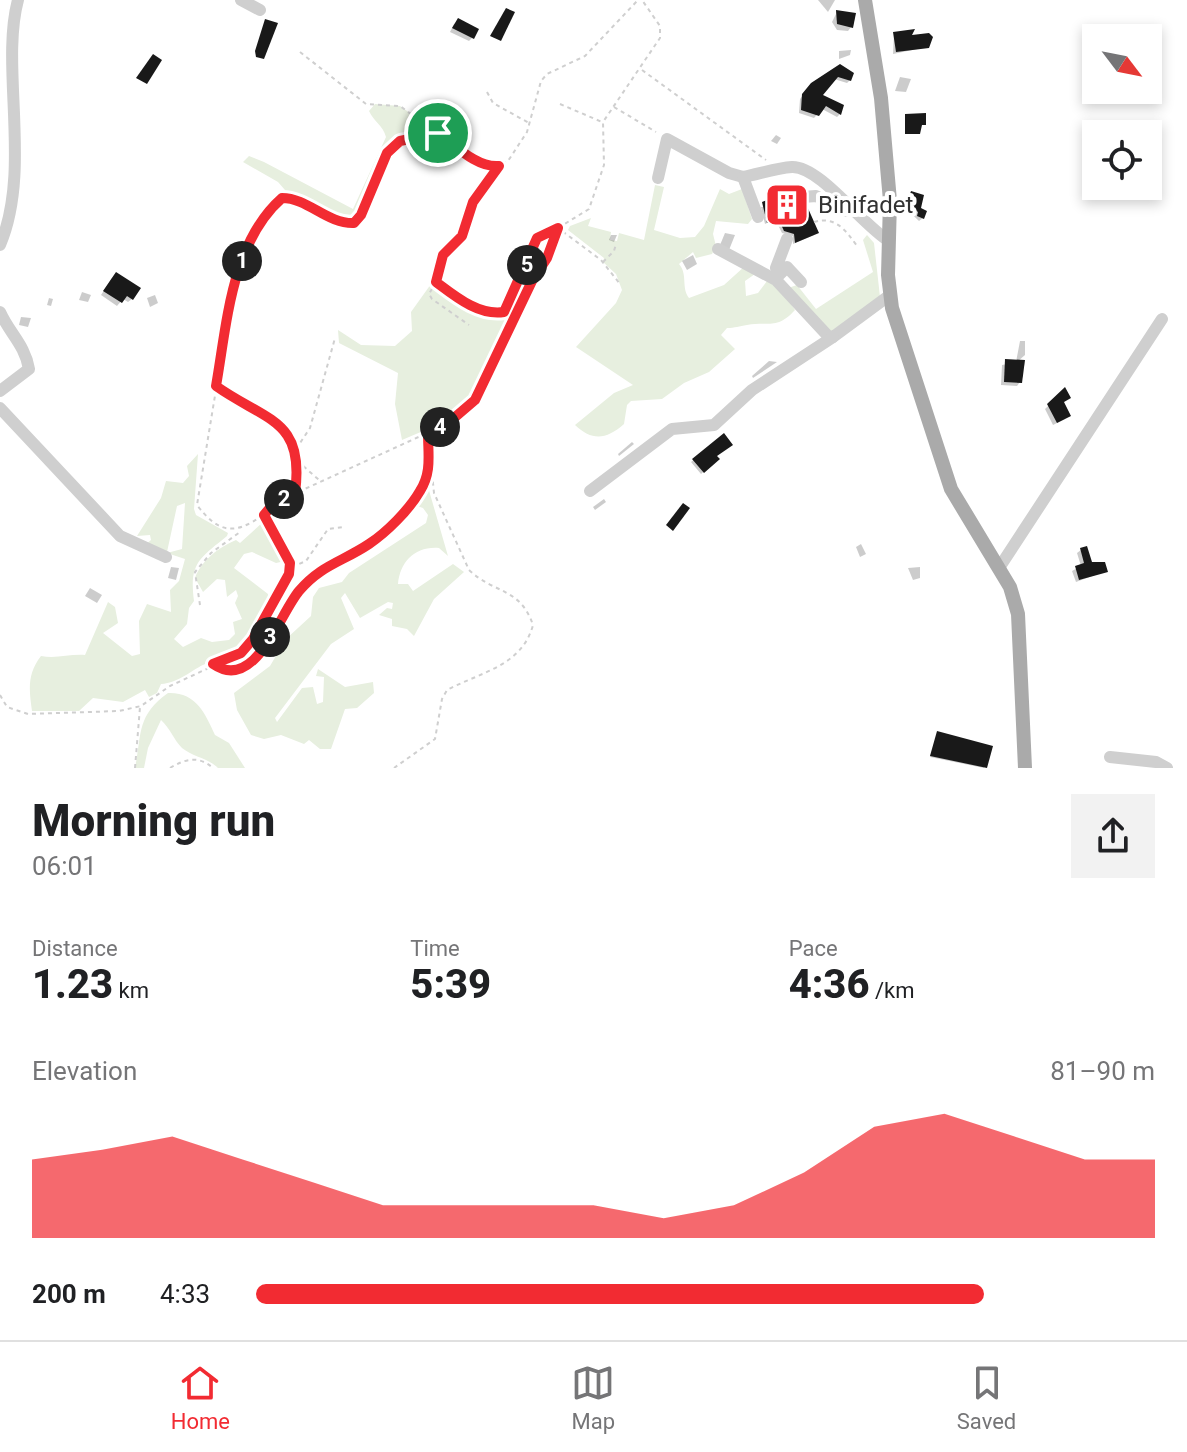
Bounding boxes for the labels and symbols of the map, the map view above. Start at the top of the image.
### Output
north arrow [1082,24,1162,104]
pin [404,99,472,167]
building icon: Binifadet [763,181,811,229]
place label: Binifadet [818,191,914,219]
pin: 1 [222,241,262,281]
pin: 5 [507,245,547,285]
pin: 4 [420,407,460,447]
pin: 2 [264,479,304,519]
pin: 3 [250,617,290,657]

